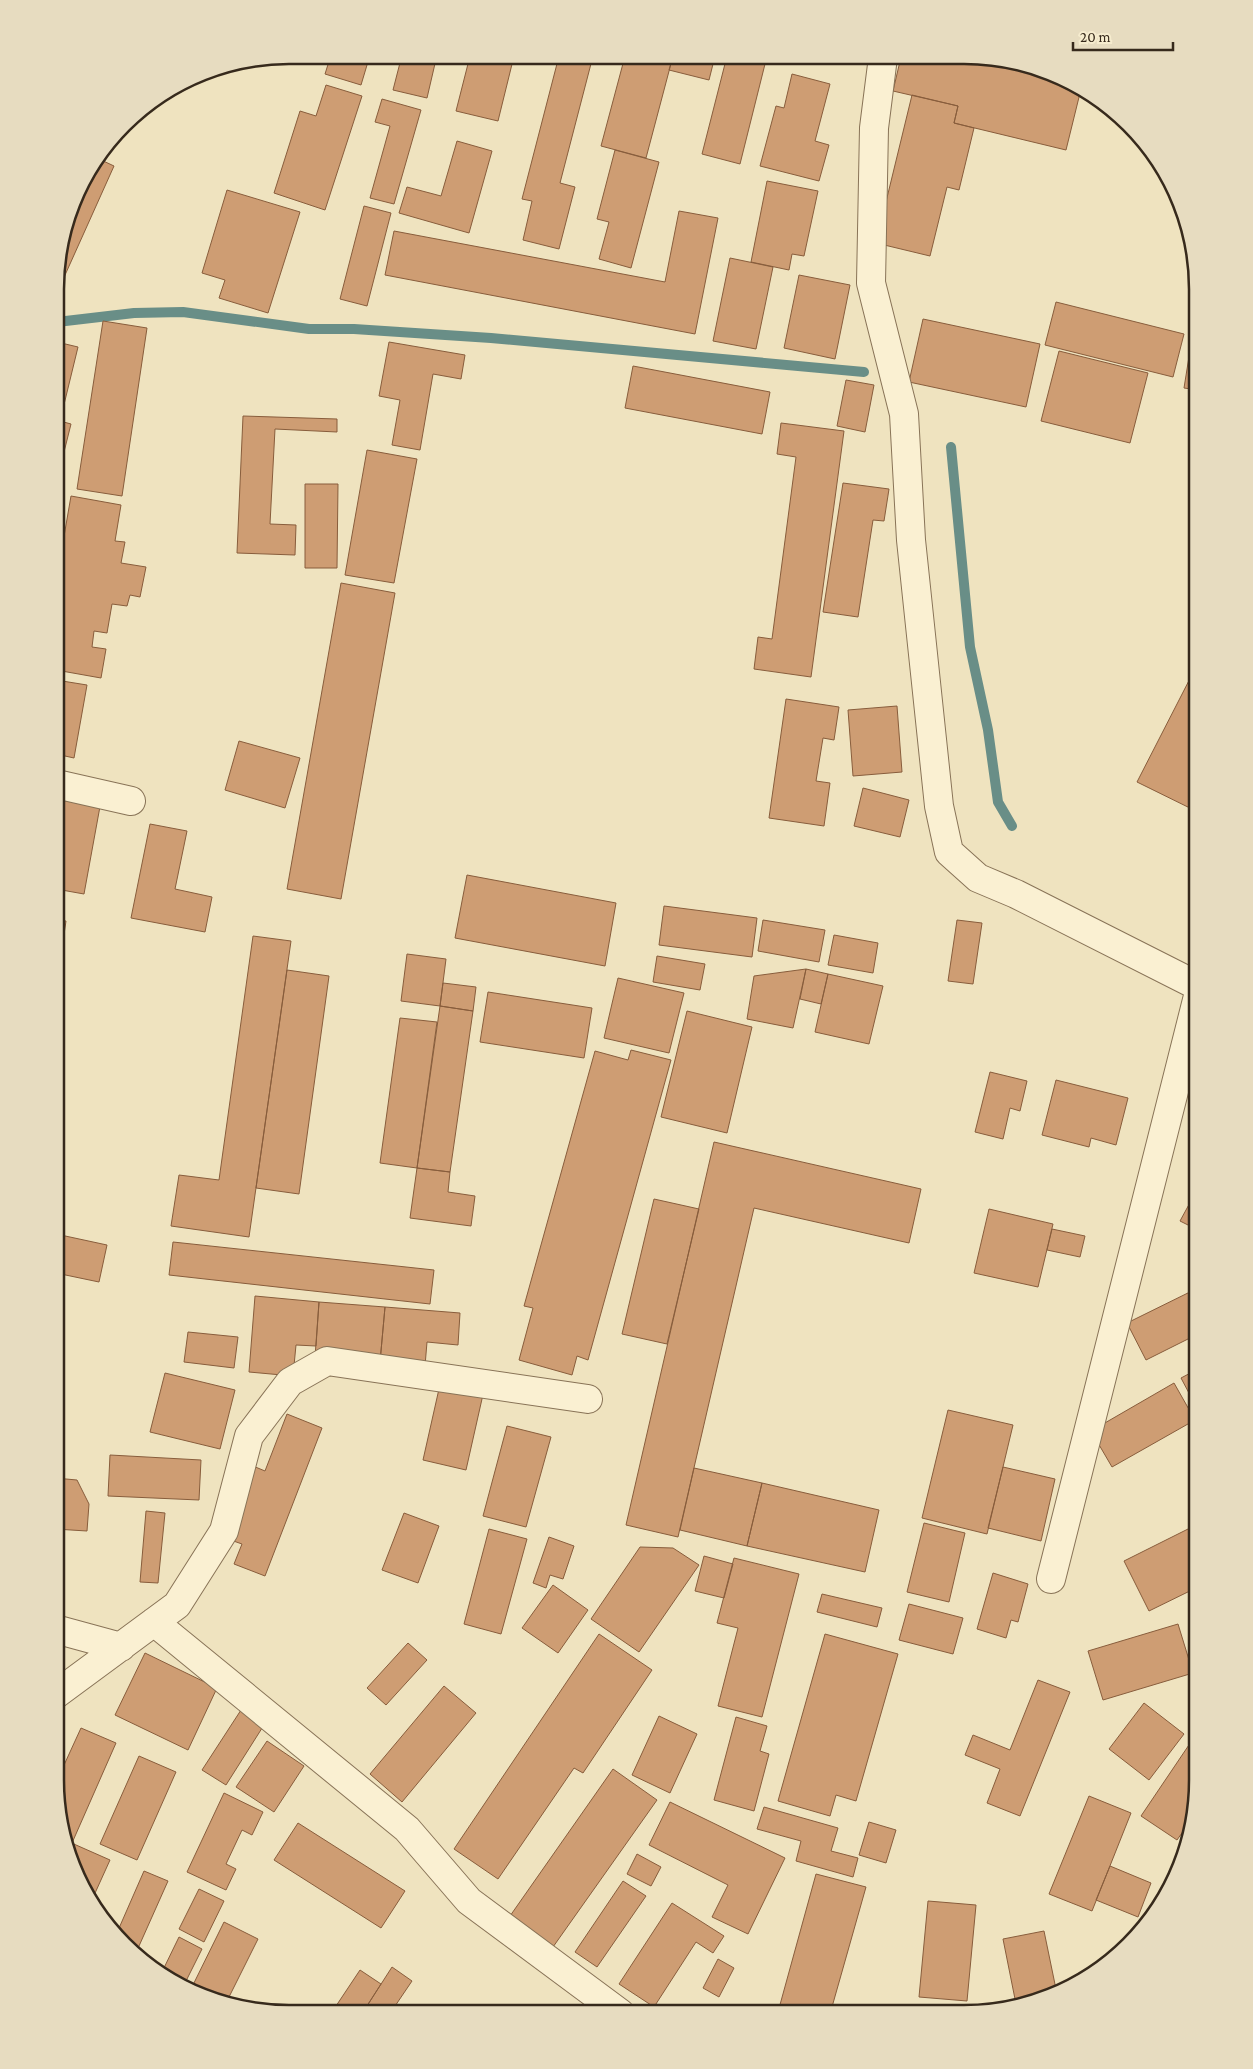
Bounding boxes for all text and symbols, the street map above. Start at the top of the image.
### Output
scale bar [1073,20,1173,52]
text: 20 m [1080,29,1111,45]

